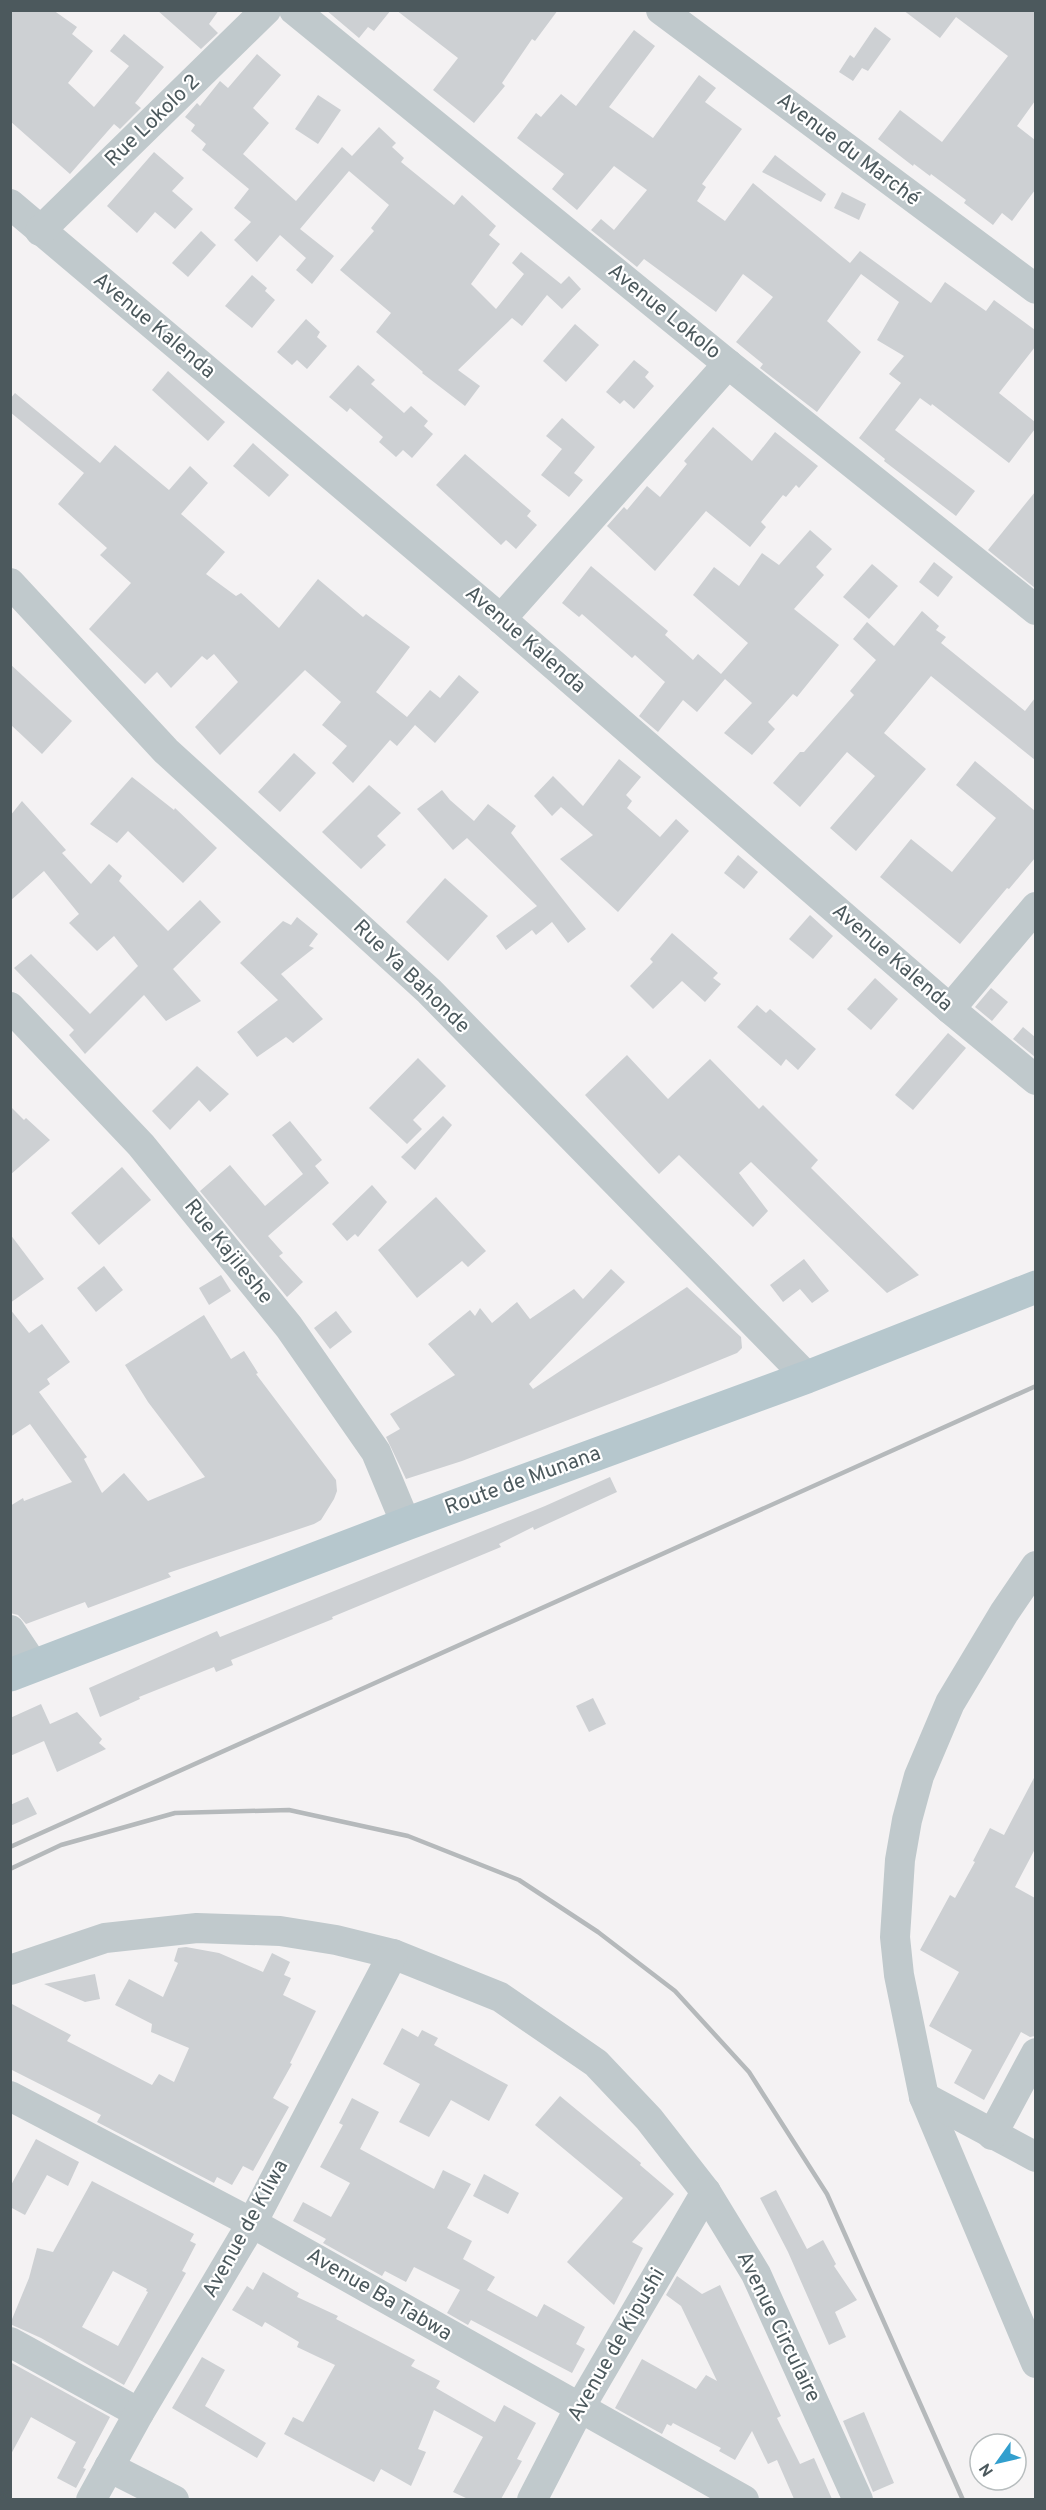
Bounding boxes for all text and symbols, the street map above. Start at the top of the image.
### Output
street label: Rue Lokolo 2 [100,69,206,173]
street label: Avenue du Marché [771,87,925,213]
street label: Avenue Lokolo [602,258,726,366]
street label: Avenue Kalenda [87,267,221,385]
street label: Avenue Kalenda [459,580,591,700]
street label: Avenue Kalenda [826,898,958,1018]
street label: Rue Ya Bahonde [347,914,475,1040]
street label: Rue Kajileshe [177,1194,279,1310]
street label: Route de Munana [441,1440,605,1522]
street label: Avenue de Kilwa [197,2155,295,2303]
street label: Avenue Ba Tabwa [301,2242,457,2348]
street label: Avenue Circulaire [730,2247,826,2407]
street label: Avenue de Kipushi [562,2263,672,2427]
north arrow [968,2432,1028,2492]
text: N [976,2459,999,2480]

